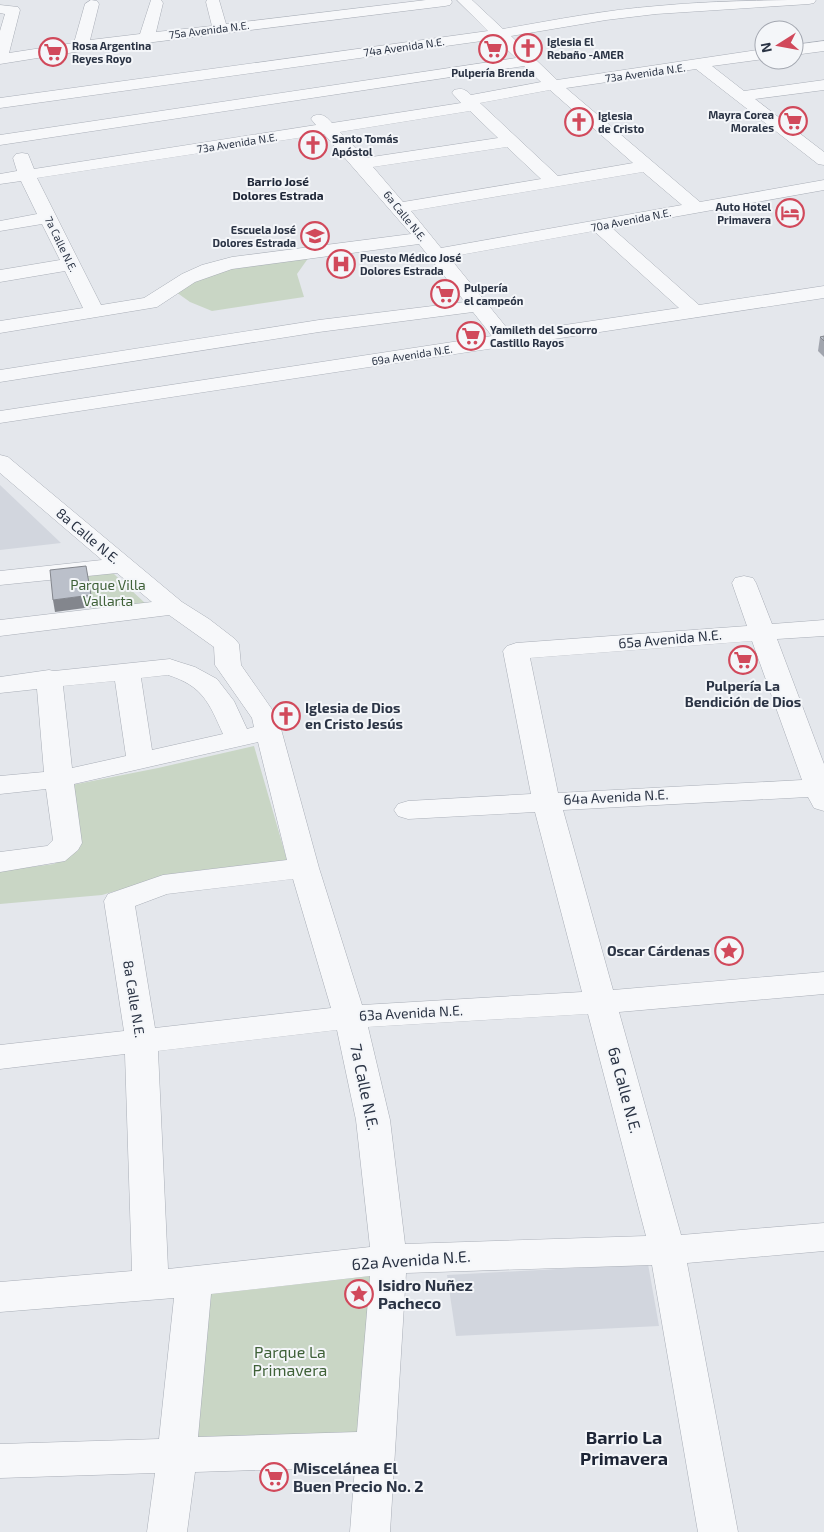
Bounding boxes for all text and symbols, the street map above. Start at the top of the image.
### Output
street label: 75a Avenida N.E. [168,18,250,41]
north arrow [754,20,804,70]
church icon: Iglesia El Rebaño -AMER [513,33,543,63]
street label: 74a Avenida N.E. [363,34,445,59]
supermarket icon: Pulpería Brenda [478,34,508,64]
place label: Iglesia El Rebaño -AMER [547,35,624,61]
supermarket icon: Rosa Argentina Reyes Royo [38,37,68,67]
place label: Rosa Argentina Reyes Royo [72,39,151,66]
text: N [756,41,775,54]
street label: 73a Avenida N.E. [604,60,686,85]
place label: Pulpería Brenda [451,66,535,79]
supermarket icon: Mayra Corea Morales [778,106,808,136]
church icon: Iglesia de Cristo [564,107,594,137]
place label: Mayra Corea Morales [708,108,774,134]
place label: Iglesia de Cristo [598,109,645,135]
street label: 73a Avenida N.E. [196,130,278,155]
church icon: Santo Tomás Apóstol [298,130,328,160]
place label: Santo Tomás Apóstol [332,132,398,158]
district label: Barrio José Dolores Estrada [232,174,324,202]
street label: 6a Calle N.E. [381,188,430,243]
hotel icon: Auto Hotel Primavera [775,198,805,228]
place label: Auto Hotel Primavera [716,200,771,226]
street label: 70a Avenida N.E. [590,205,672,234]
street label: 7a Calle N.E. [42,214,81,274]
school or university icon: Escuela José Dolores Estrada [300,221,330,251]
place label: Escuela José Dolores Estrada [212,223,296,249]
hospital icon: Puesto Médico José Dolores Estrada [326,249,356,279]
place label: Puesto Médico José Dolores Estrada [360,251,461,277]
supermarket icon: Pulpería el campeón [430,279,460,309]
place label: Pulpería el campeón [464,281,523,307]
supermarket icon: Yamileth del Socorro Castillo Rayos [456,321,486,351]
place label: Yamileth del Socorro Castillo Rayos [490,323,598,350]
street label: 69a Avenida N.E. [370,342,453,367]
street label: 8a Calle N.E. [53,504,124,567]
park label: Parque Villa Vallarta [70,576,146,609]
street label: 65a Avenida N.E. [617,626,722,651]
supermarket icon: Pulpería La Bendición de Dios [728,645,758,675]
place label: Pulpería La Bendición de Dios [685,677,801,710]
place label: Iglesia de Dios en Cristo Jesús [305,699,403,732]
church icon: Iglesia de Dios en Cristo Jesús [271,701,301,731]
street label: 64a Avenida N.E. [563,785,669,808]
place icon: Oscar Cárdenas [714,936,744,966]
place label: Oscar Cárdenas [607,942,710,959]
street label: 8a Calle N.E. [120,959,149,1039]
street label: 63a Avenida N.E. [359,1001,463,1024]
street label: 7a Calle N.E. [347,1042,384,1132]
street label: 6a Calle N.E. [605,1045,646,1135]
street label: 62a Avenida N.E. [351,1246,471,1273]
place label: Isidro Nuñez Pacheco [378,1275,473,1312]
place icon: Isidro Nuñez Pacheco [344,1279,374,1309]
park label: Parque La Primavera [253,1342,327,1379]
district label: Barrio La Primavera [580,1426,668,1469]
place label: Miscelánea El Buen Precio No. 2 [293,1458,424,1495]
supermarket icon: Miscelánea El Buen Precio No. 2 [259,1462,289,1492]

